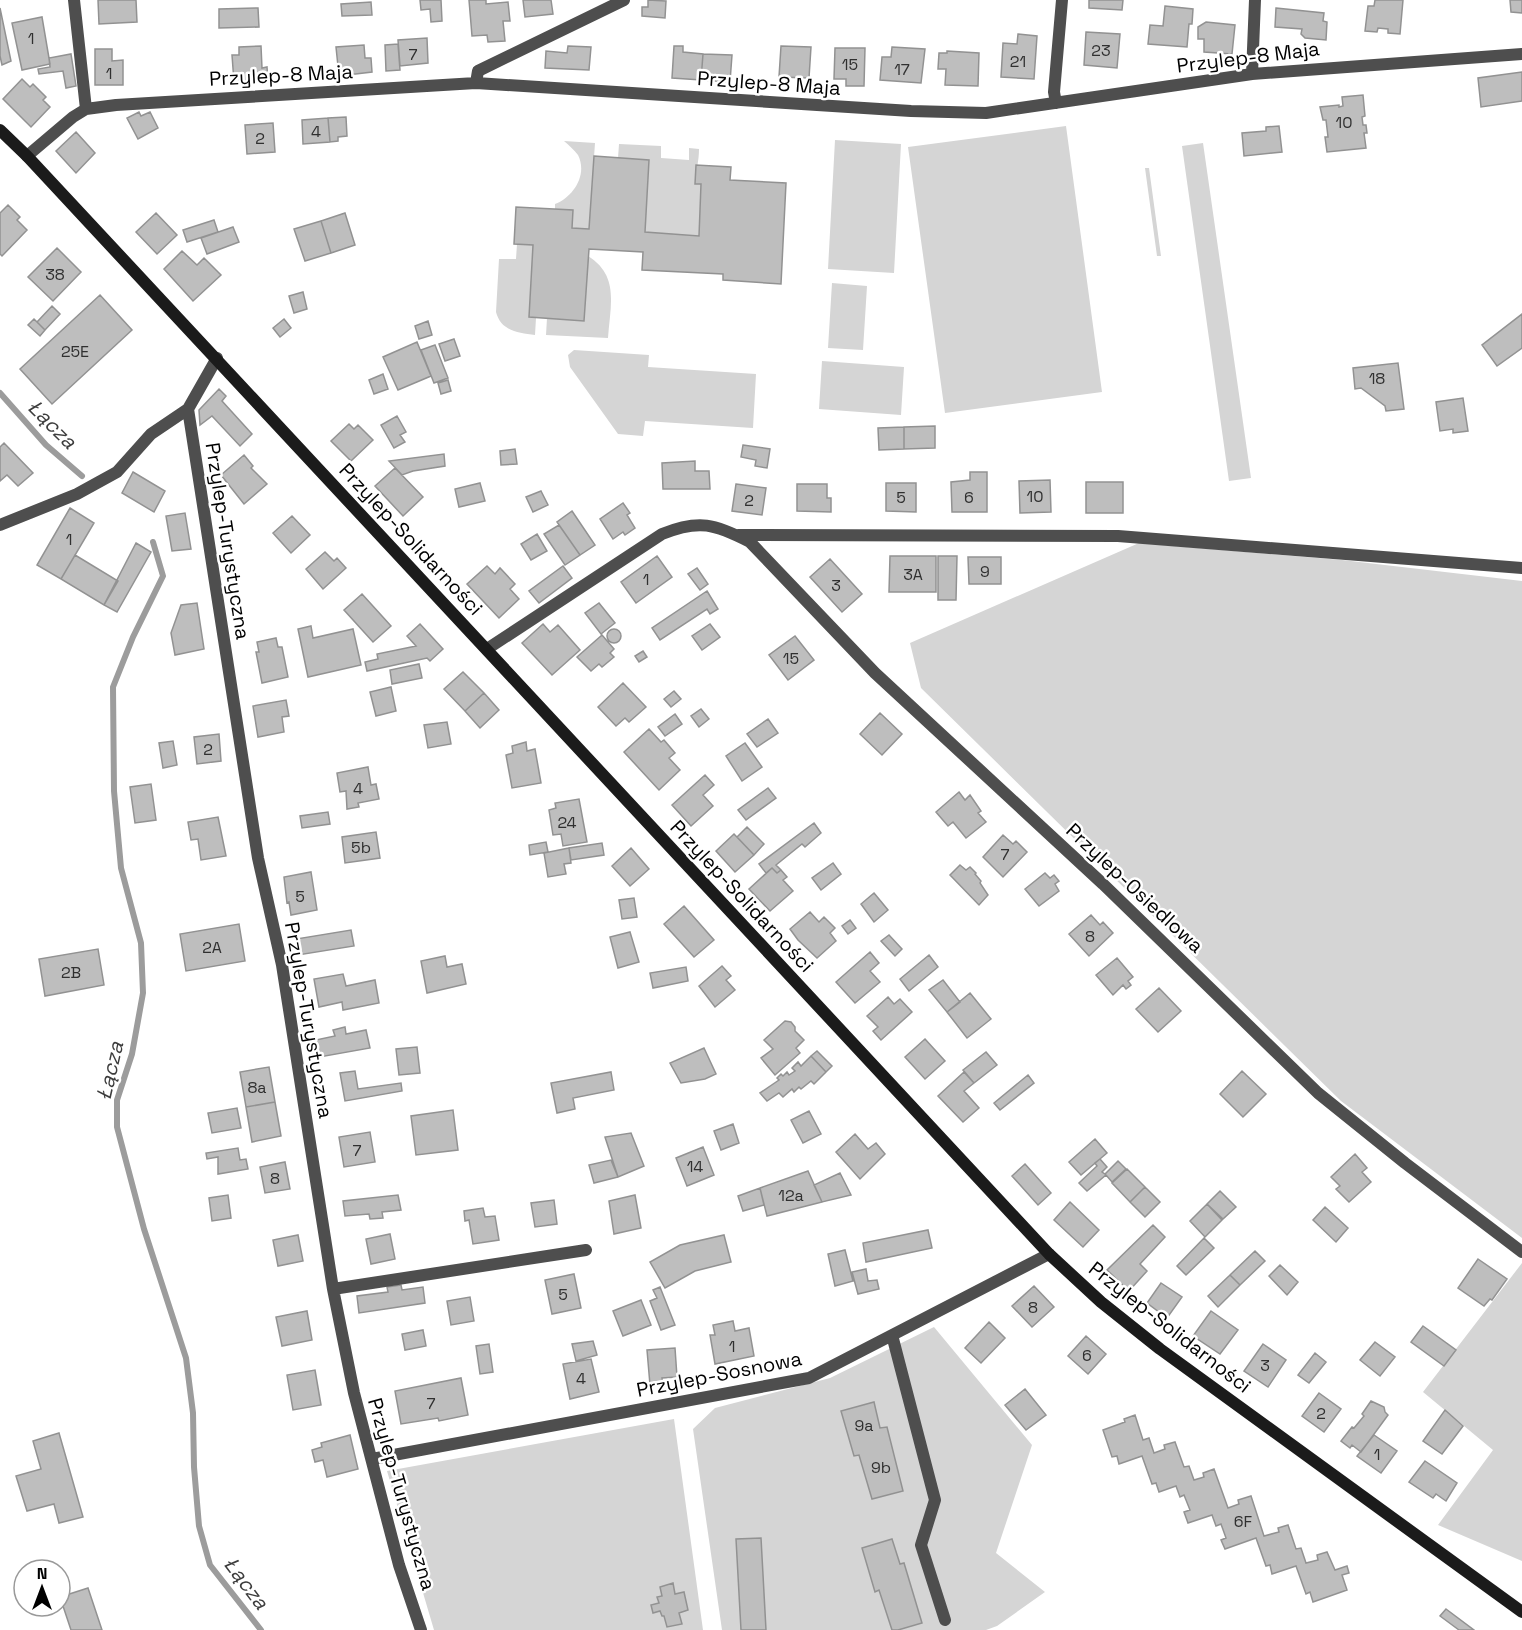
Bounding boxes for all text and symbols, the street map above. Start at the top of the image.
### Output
house number: 1 [28,28,34,49]
street label: Przylep-8 Maja [1175,35,1321,79]
house number: 23 [1091,40,1111,61]
house number: 7 [408,44,418,65]
house number: 21 [1010,51,1026,72]
house number: 15 [842,54,858,75]
street label: Przylep-8 Maja [209,58,353,92]
house number: 17 [894,59,910,80]
house number: 1 [106,63,112,84]
street label: Przylep-8 Maja [696,65,842,101]
house number: 10 [1336,112,1352,133]
house number: 4 [311,121,321,142]
house number: 2 [255,128,265,149]
house number: 38 [45,264,65,285]
house number: 25E [61,341,89,362]
house number: 18 [1369,368,1385,389]
water label: Łącza [22,393,84,455]
street label: Przylep-Turystyczna [200,441,256,641]
street label: Przylep-Solidarności [334,457,488,621]
house number: 10 [1027,486,1043,507]
house number: 5 [896,487,906,508]
house number: 6 [964,487,974,508]
house number: 2 [744,490,754,511]
house number: 1 [66,529,72,550]
house number: 9 [980,561,990,582]
house number: 3A [903,564,923,585]
house number: 1 [643,569,649,590]
house number: 3 [831,575,841,596]
house number: 15 [783,648,799,669]
house number: 2 [203,739,213,760]
house number: 4 [353,778,363,799]
house number: 24 [557,812,577,833]
street label: Przylep-Solidarności [665,814,819,978]
street label: Przylep-Osiedlowa [1061,817,1209,959]
house number: 5b [351,837,371,858]
house number: 7 [1000,844,1010,865]
house number: 5 [295,886,305,907]
street label: Przylep-Turystyczna [279,920,339,1120]
house number: 8 [1085,926,1095,947]
house number: 2A [202,937,222,958]
house number: 2B [61,962,81,983]
water label: Łącza [90,1038,130,1103]
house number: 8a [247,1077,267,1098]
house number: 7 [352,1140,362,1161]
house number: 14 [687,1156,703,1177]
house number: 8 [270,1168,280,1189]
house number: 12a [778,1185,804,1206]
street label: Przylep-Solidarności [1083,1255,1257,1399]
house number: 5 [558,1284,568,1305]
house number: 8 [1028,1297,1038,1318]
house number: 1 [729,1336,735,1357]
street label: Przylep-Sosnowa [634,1345,804,1403]
house number: 6 [1082,1345,1092,1366]
house number: 3 [1260,1355,1270,1376]
house number: 4 [576,1368,586,1389]
house number: 7 [426,1393,436,1414]
street label: Przylep-Turystyczna [362,1395,442,1593]
house number: 2 [1316,1403,1326,1424]
house number: 9a [855,1415,874,1436]
house number: 1 [1374,1444,1380,1465]
house number: 9b [871,1457,891,1478]
house number: 6F [1234,1511,1253,1532]
water label: Łącza [218,1551,276,1615]
north arrow [12,1558,72,1618]
text: N [37,1563,47,1584]

